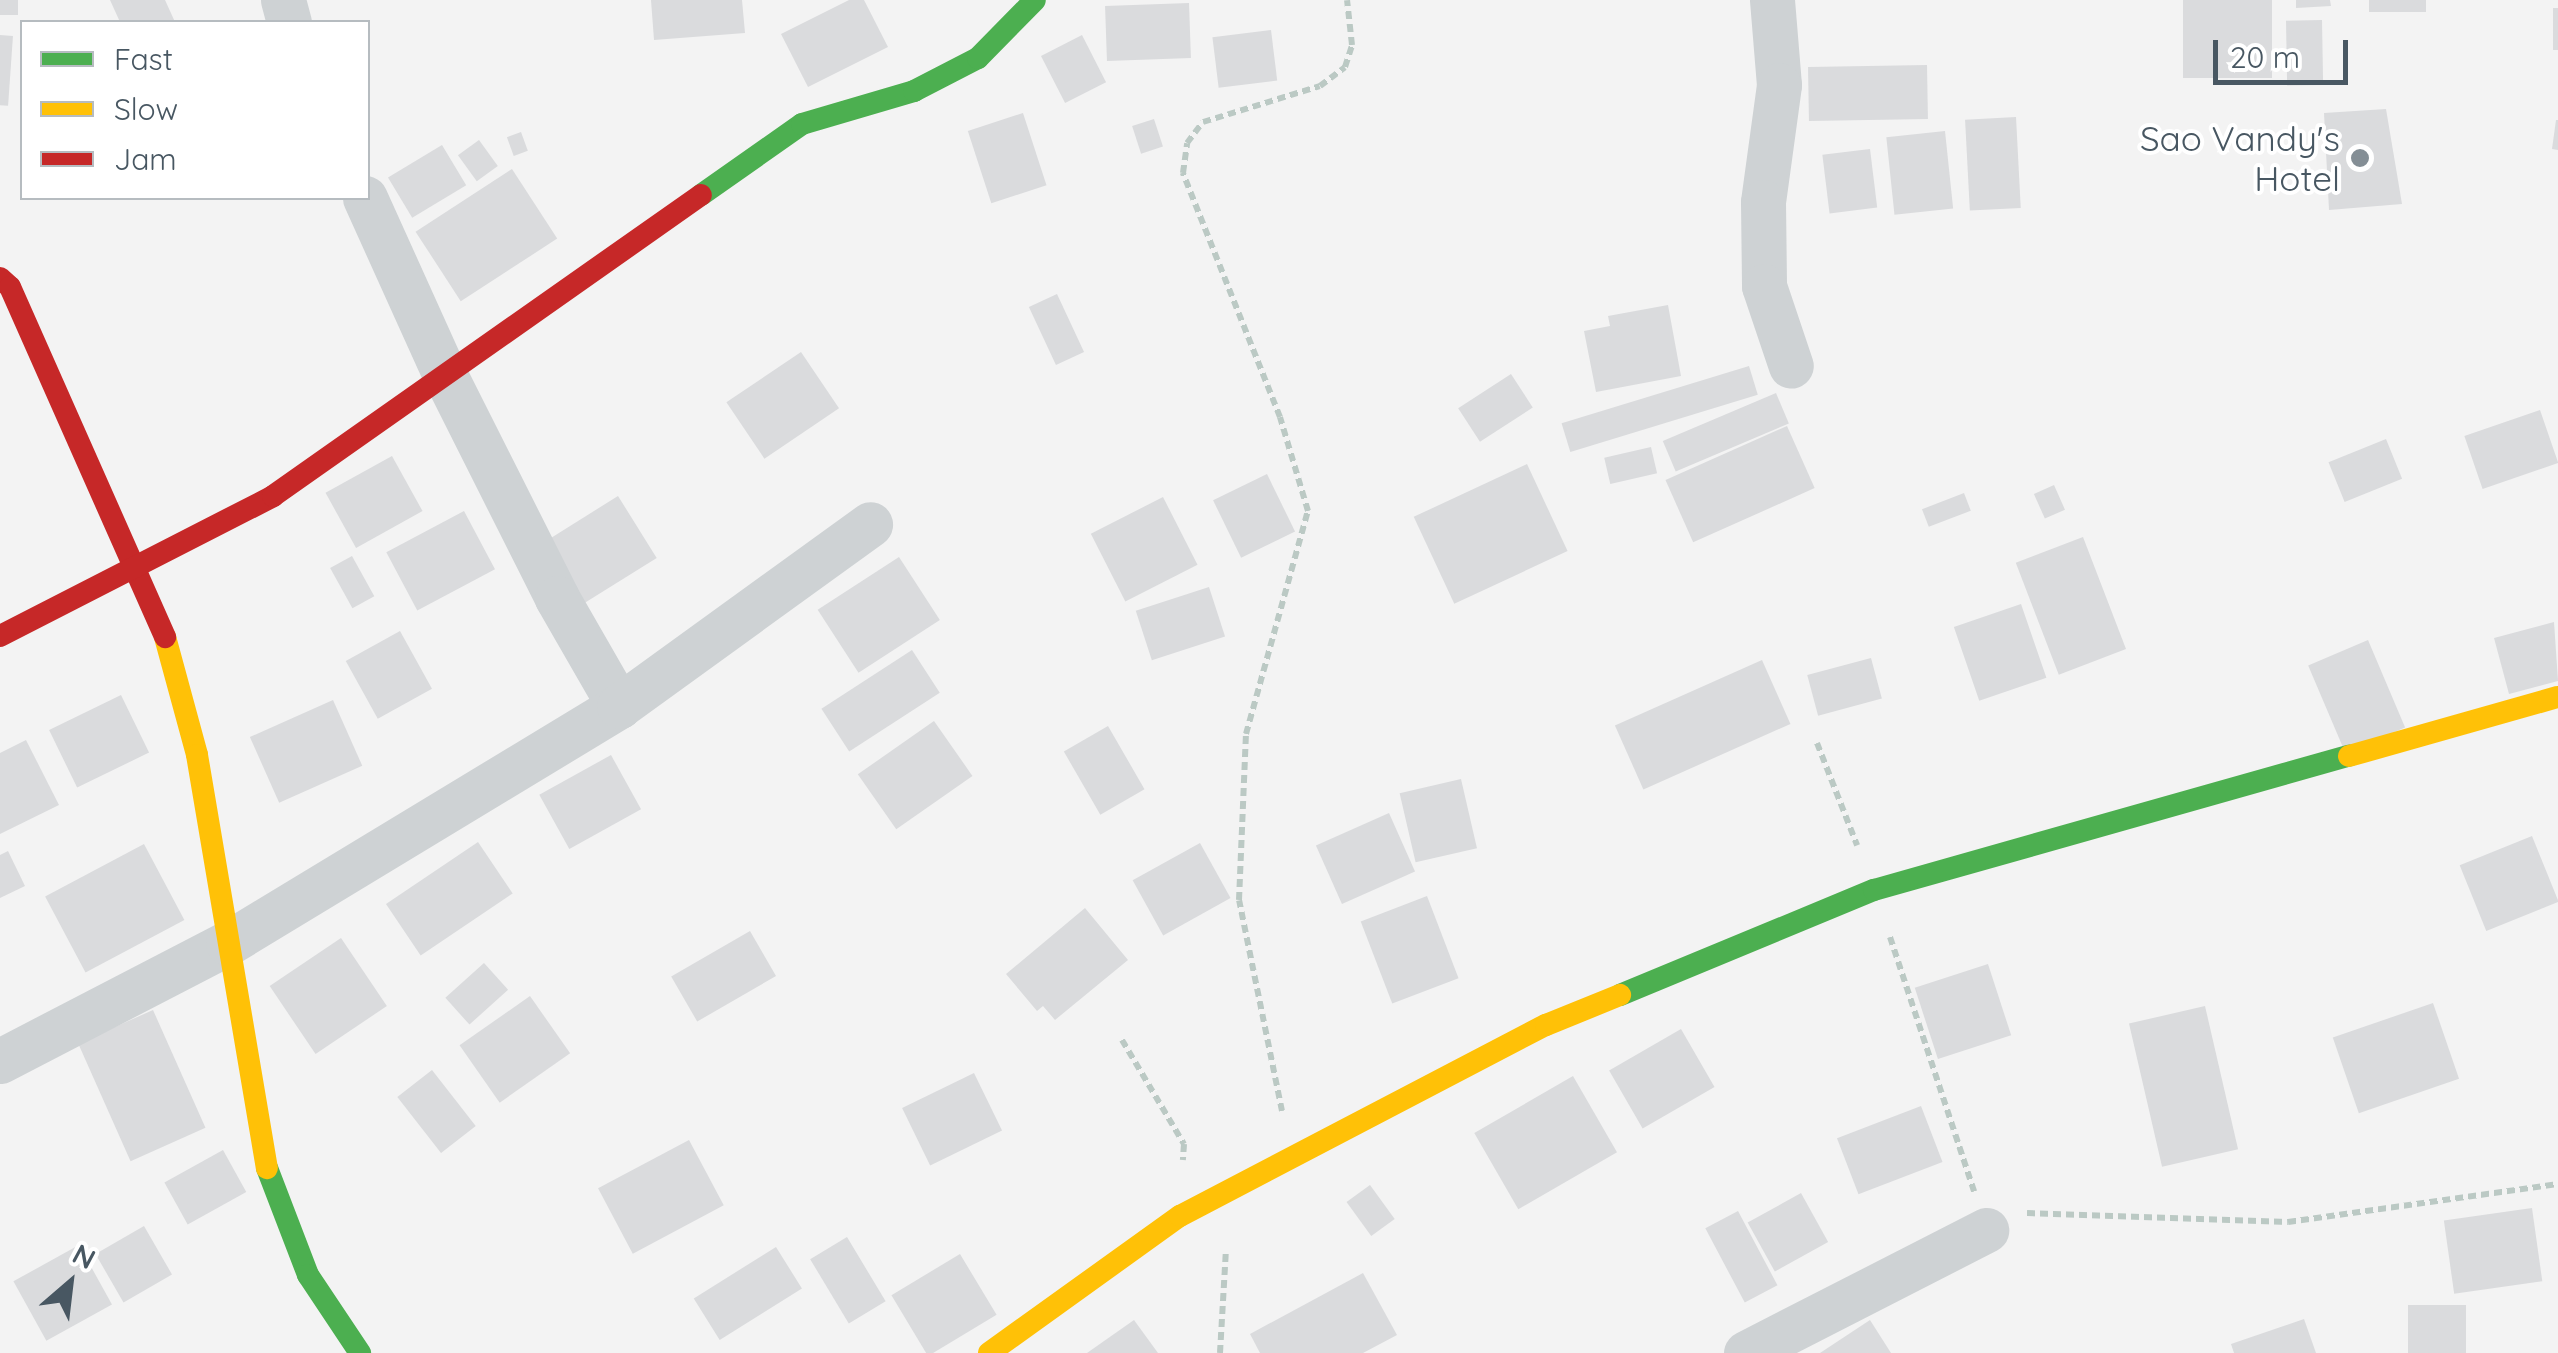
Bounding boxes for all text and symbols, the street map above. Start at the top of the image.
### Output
legend [20,20,370,200]
scale bar [2218,20,2353,82]
text: 20 m [2230,38,2300,76]
text: Fast [114,40,173,78]
text: Slow [114,90,178,128]
place label: Sao Vandy's Hotel [2140,117,2340,199]
text: Jam [114,140,177,178]
marker: Sao Vandy's Hotel [2349,147,2371,169]
north arrow [20,1233,120,1333]
text: N [67,1236,102,1276]

